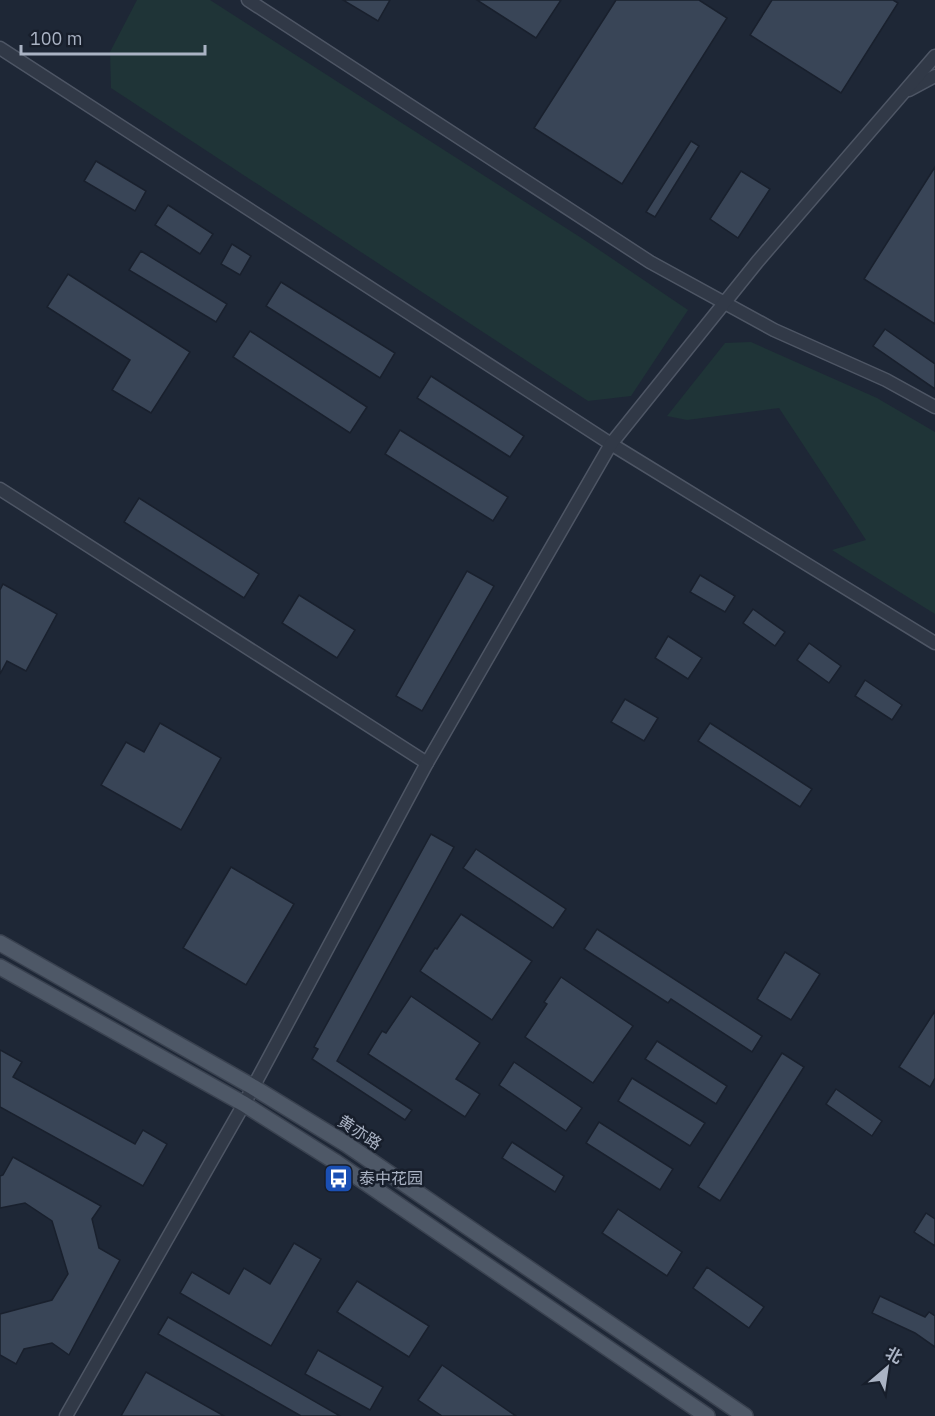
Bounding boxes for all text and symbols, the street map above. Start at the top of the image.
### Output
scale bar [21,18,206,56]
text: 100 m [30,27,82,50]
street label: 黄亦路 [334,1111,386,1153]
bus stop icon: 泰中花园 [322,1162,354,1194]
place label: 泰中花园 [359,1168,423,1188]
north arrow [857,1338,917,1398]
text: 北 [882,1342,906,1368]

